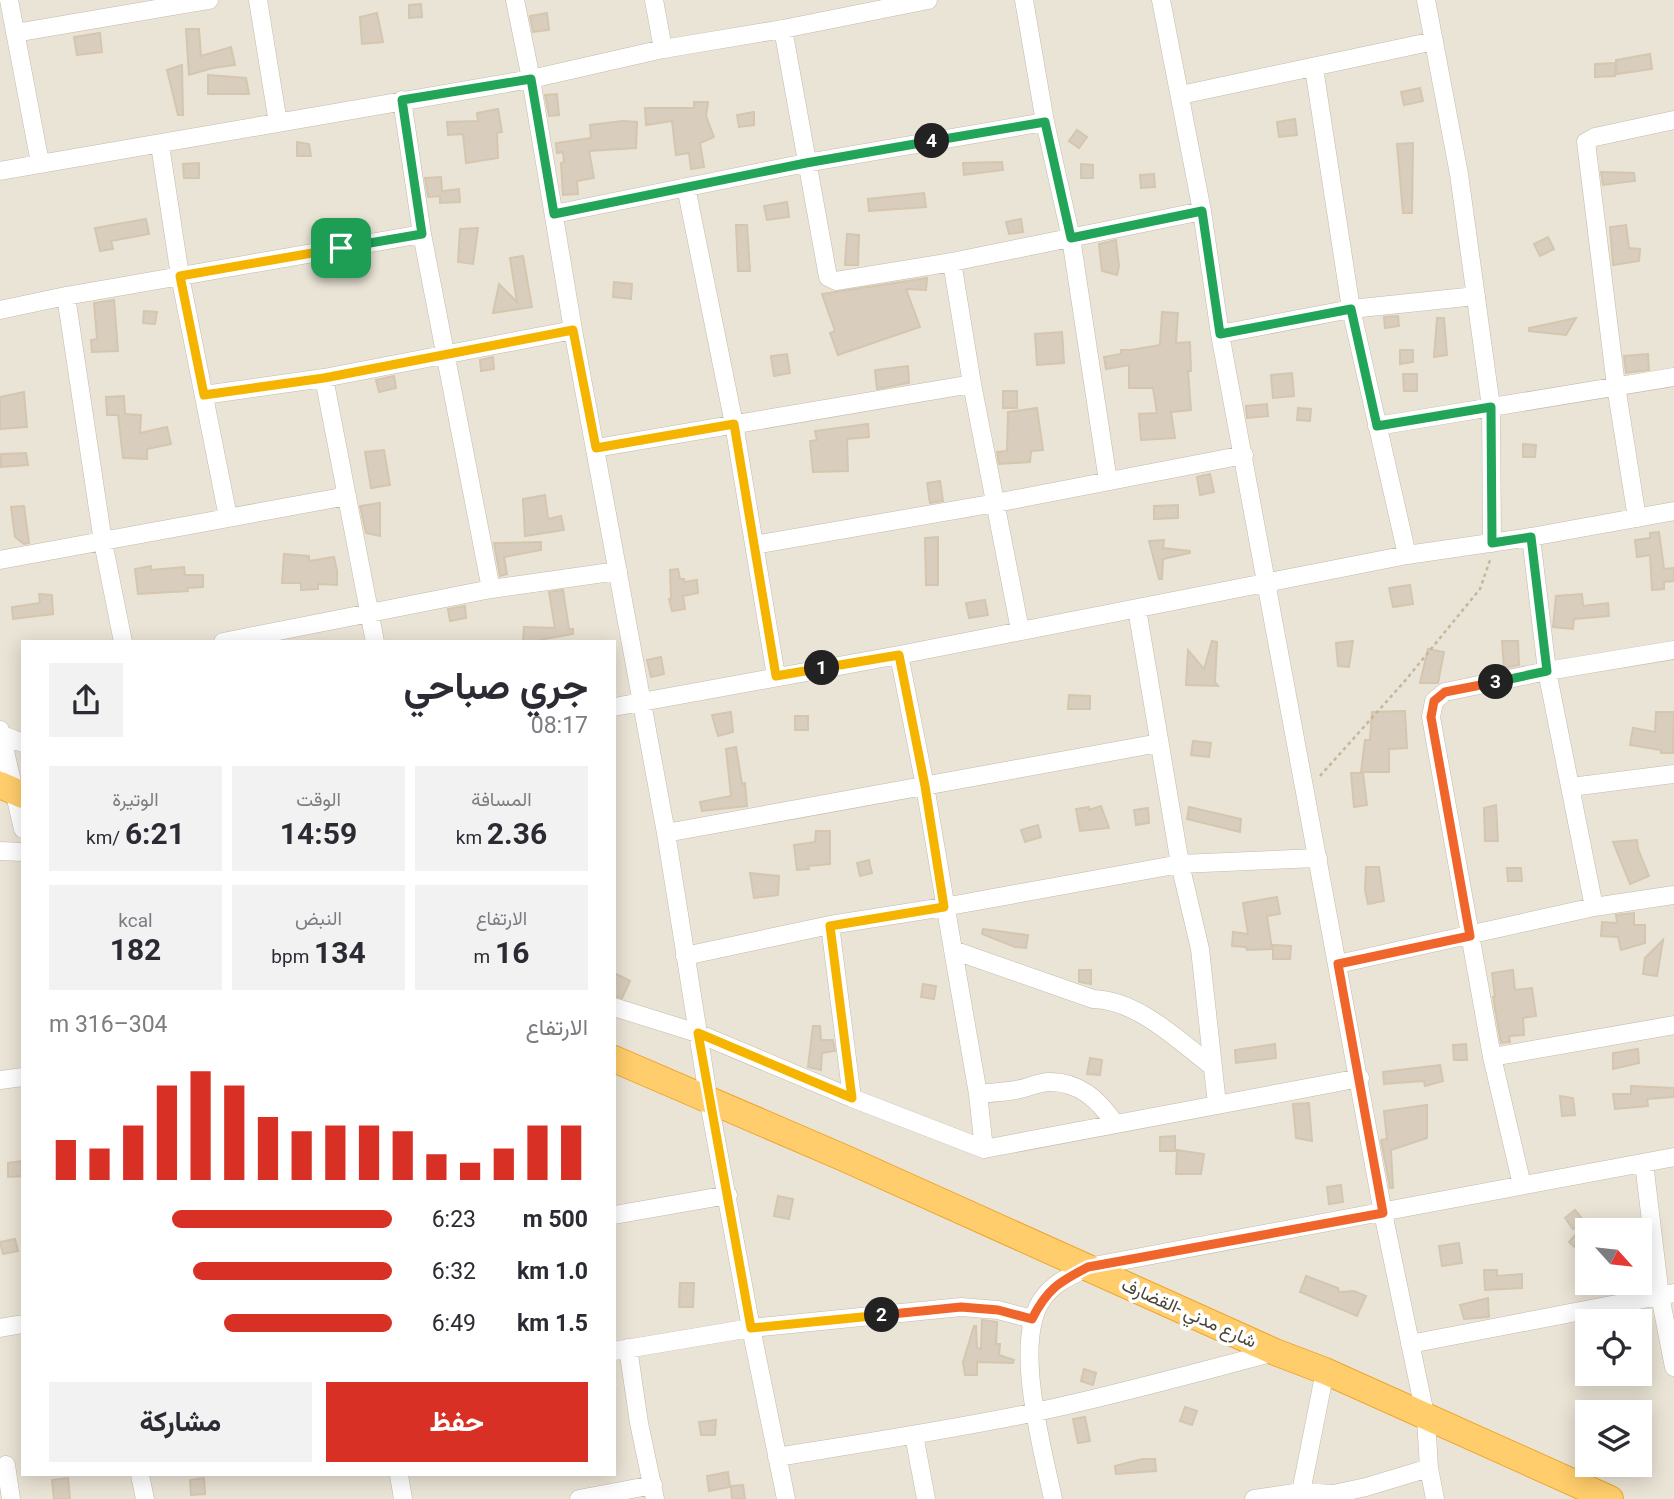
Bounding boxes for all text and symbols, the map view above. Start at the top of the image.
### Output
pin: 4 [914,124,950,158]
text: 4 [926,129,937,152]
pin [311,218,371,278]
icon: arrive [322,229,360,267]
pin: 1 [804,650,840,686]
text: 1 [816,656,827,679]
button: share [49,663,123,737]
text: جري صباحي [404,664,588,708]
pin: 3 [1478,664,1514,700]
text: 3 [1490,670,1501,693]
text: 08:17 [531,712,588,739]
text: الوتيرة [112,788,159,811]
text: الوقت [296,788,341,811]
text: المسافة [471,788,532,811]
text: 6:21 [125,816,185,851]
text: 14:59 [280,816,357,851]
text: 2.36 [487,816,547,851]
text: /km [86,826,125,849]
text: km [456,826,487,849]
text: النبض [295,907,342,930]
text: الارتفاع [476,907,527,930]
text: kcal [118,909,153,932]
text: 182 [110,932,161,967]
text: 134 [314,935,366,970]
text: 16 [495,935,529,970]
text: bpm [271,945,314,968]
text: m [474,945,495,968]
text: 304–316 m [49,1011,168,1038]
text: الارتفاع [526,1014,588,1041]
text: 6:23 [432,1206,476,1233]
text: 500 m [523,1206,588,1233]
north arrow [1575,1218,1652,1295]
map controls [1575,1218,1652,1477]
text: 6:32 [432,1258,476,1285]
text: 1.0 km [517,1258,588,1285]
street label: شارع مدني -القضارف [1117,1273,1260,1356]
pin: 2 [864,1298,900,1332]
text: 2 [876,1303,887,1326]
button: locate [1575,1309,1652,1386]
text: 6:49 [432,1310,476,1337]
text: 1.5 km [517,1310,588,1337]
button: مشاركة [49,1382,312,1462]
button: حفظ [326,1382,588,1462]
button: layers [1575,1400,1652,1477]

